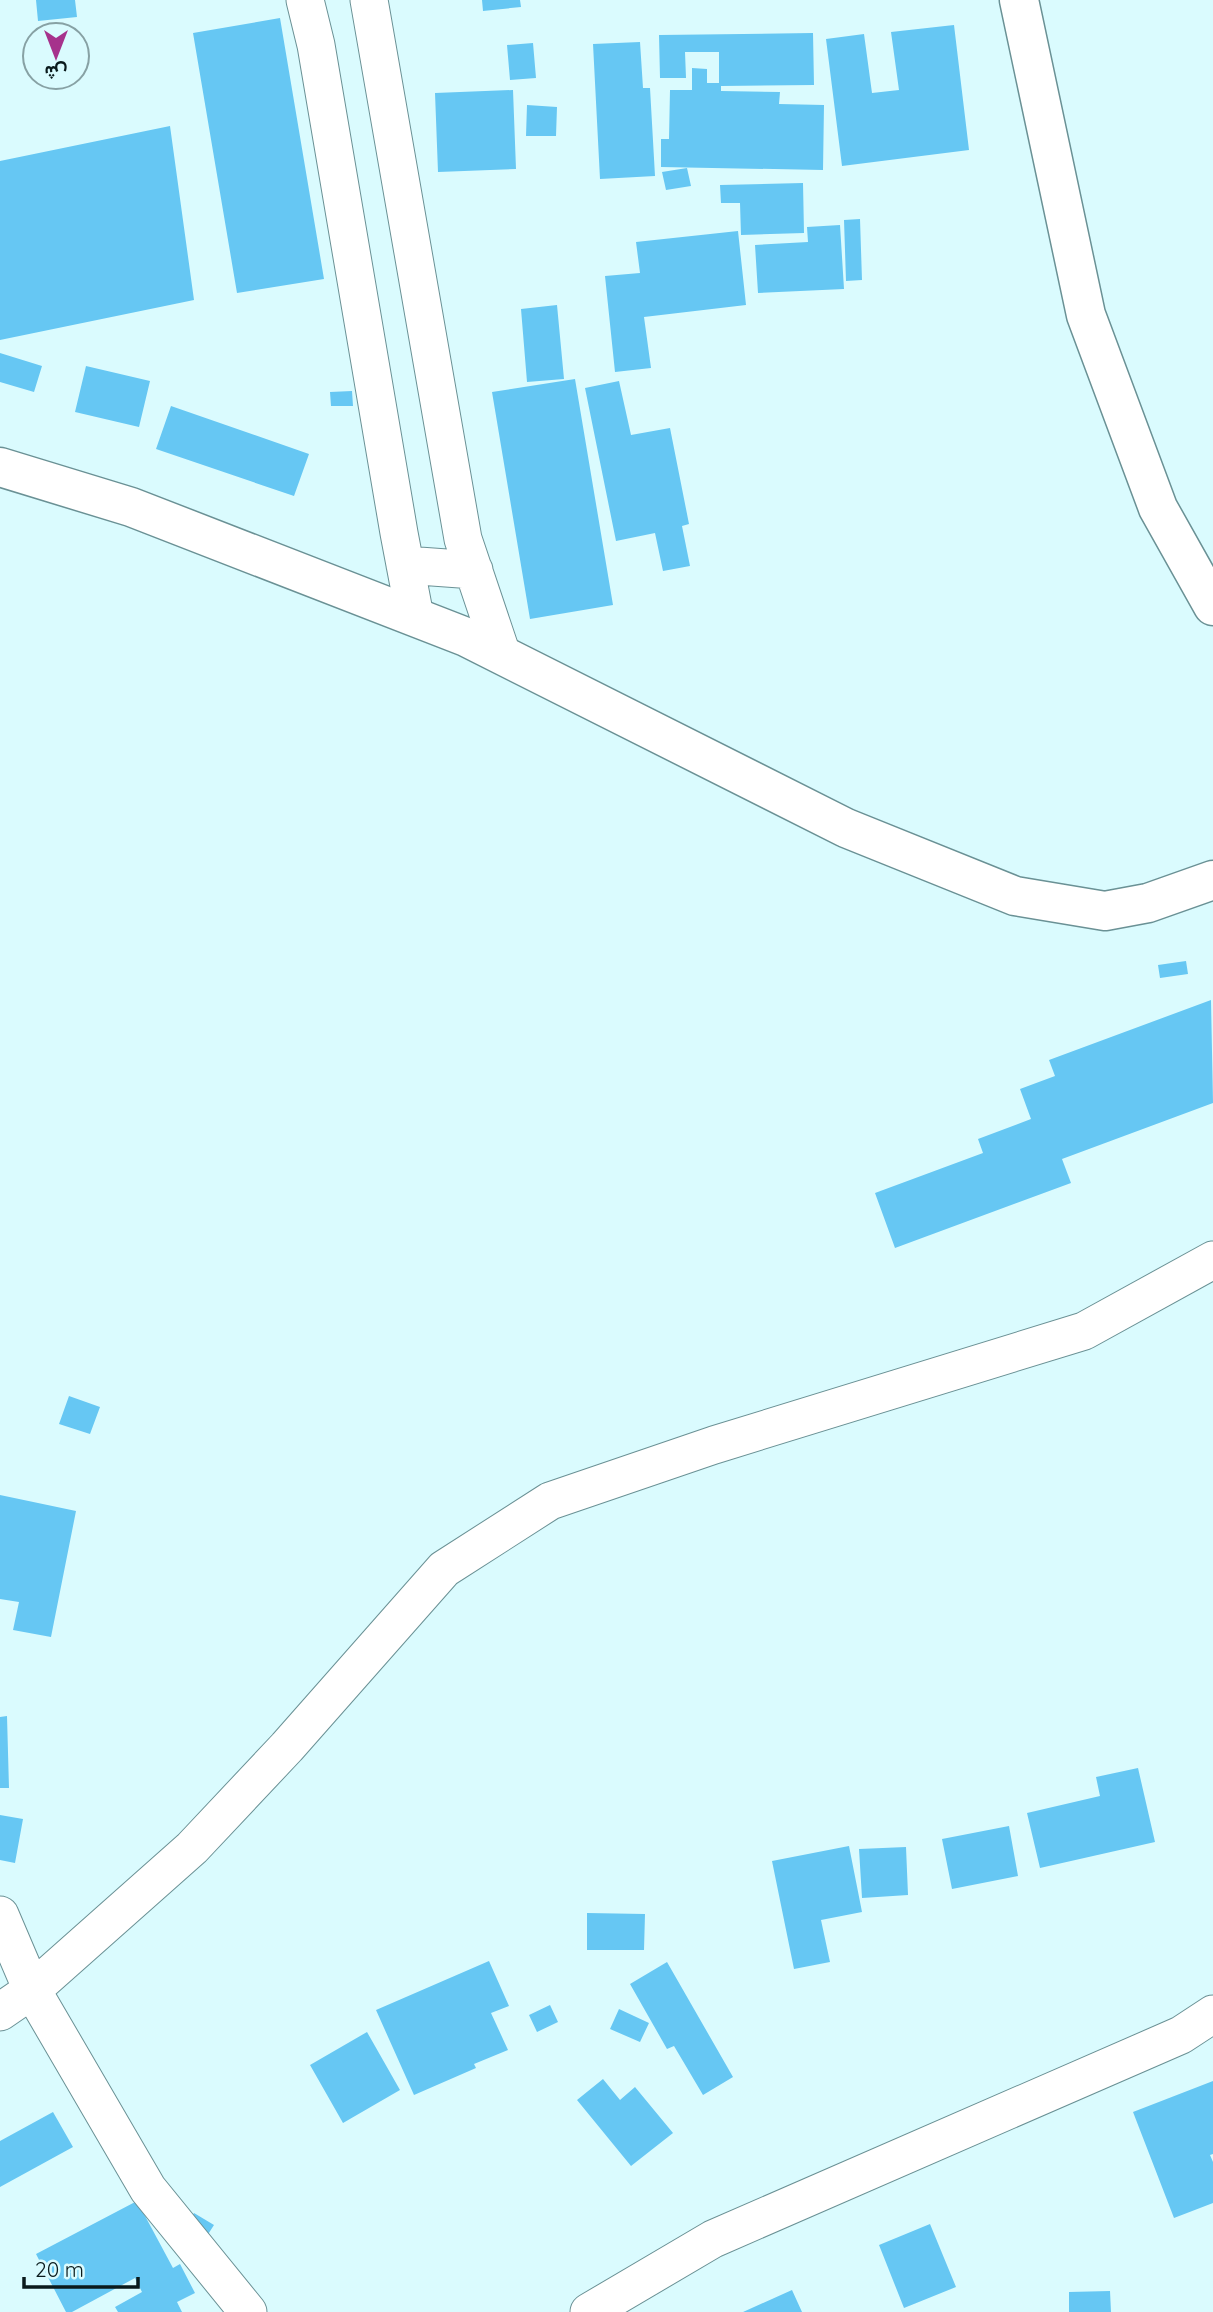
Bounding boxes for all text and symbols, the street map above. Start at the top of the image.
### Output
north arrow [21,21,91,91]
text: ش [44,61,67,85]
scale bar [24,2246,138,2290]
text: 20 m [35,2256,84,2282]

